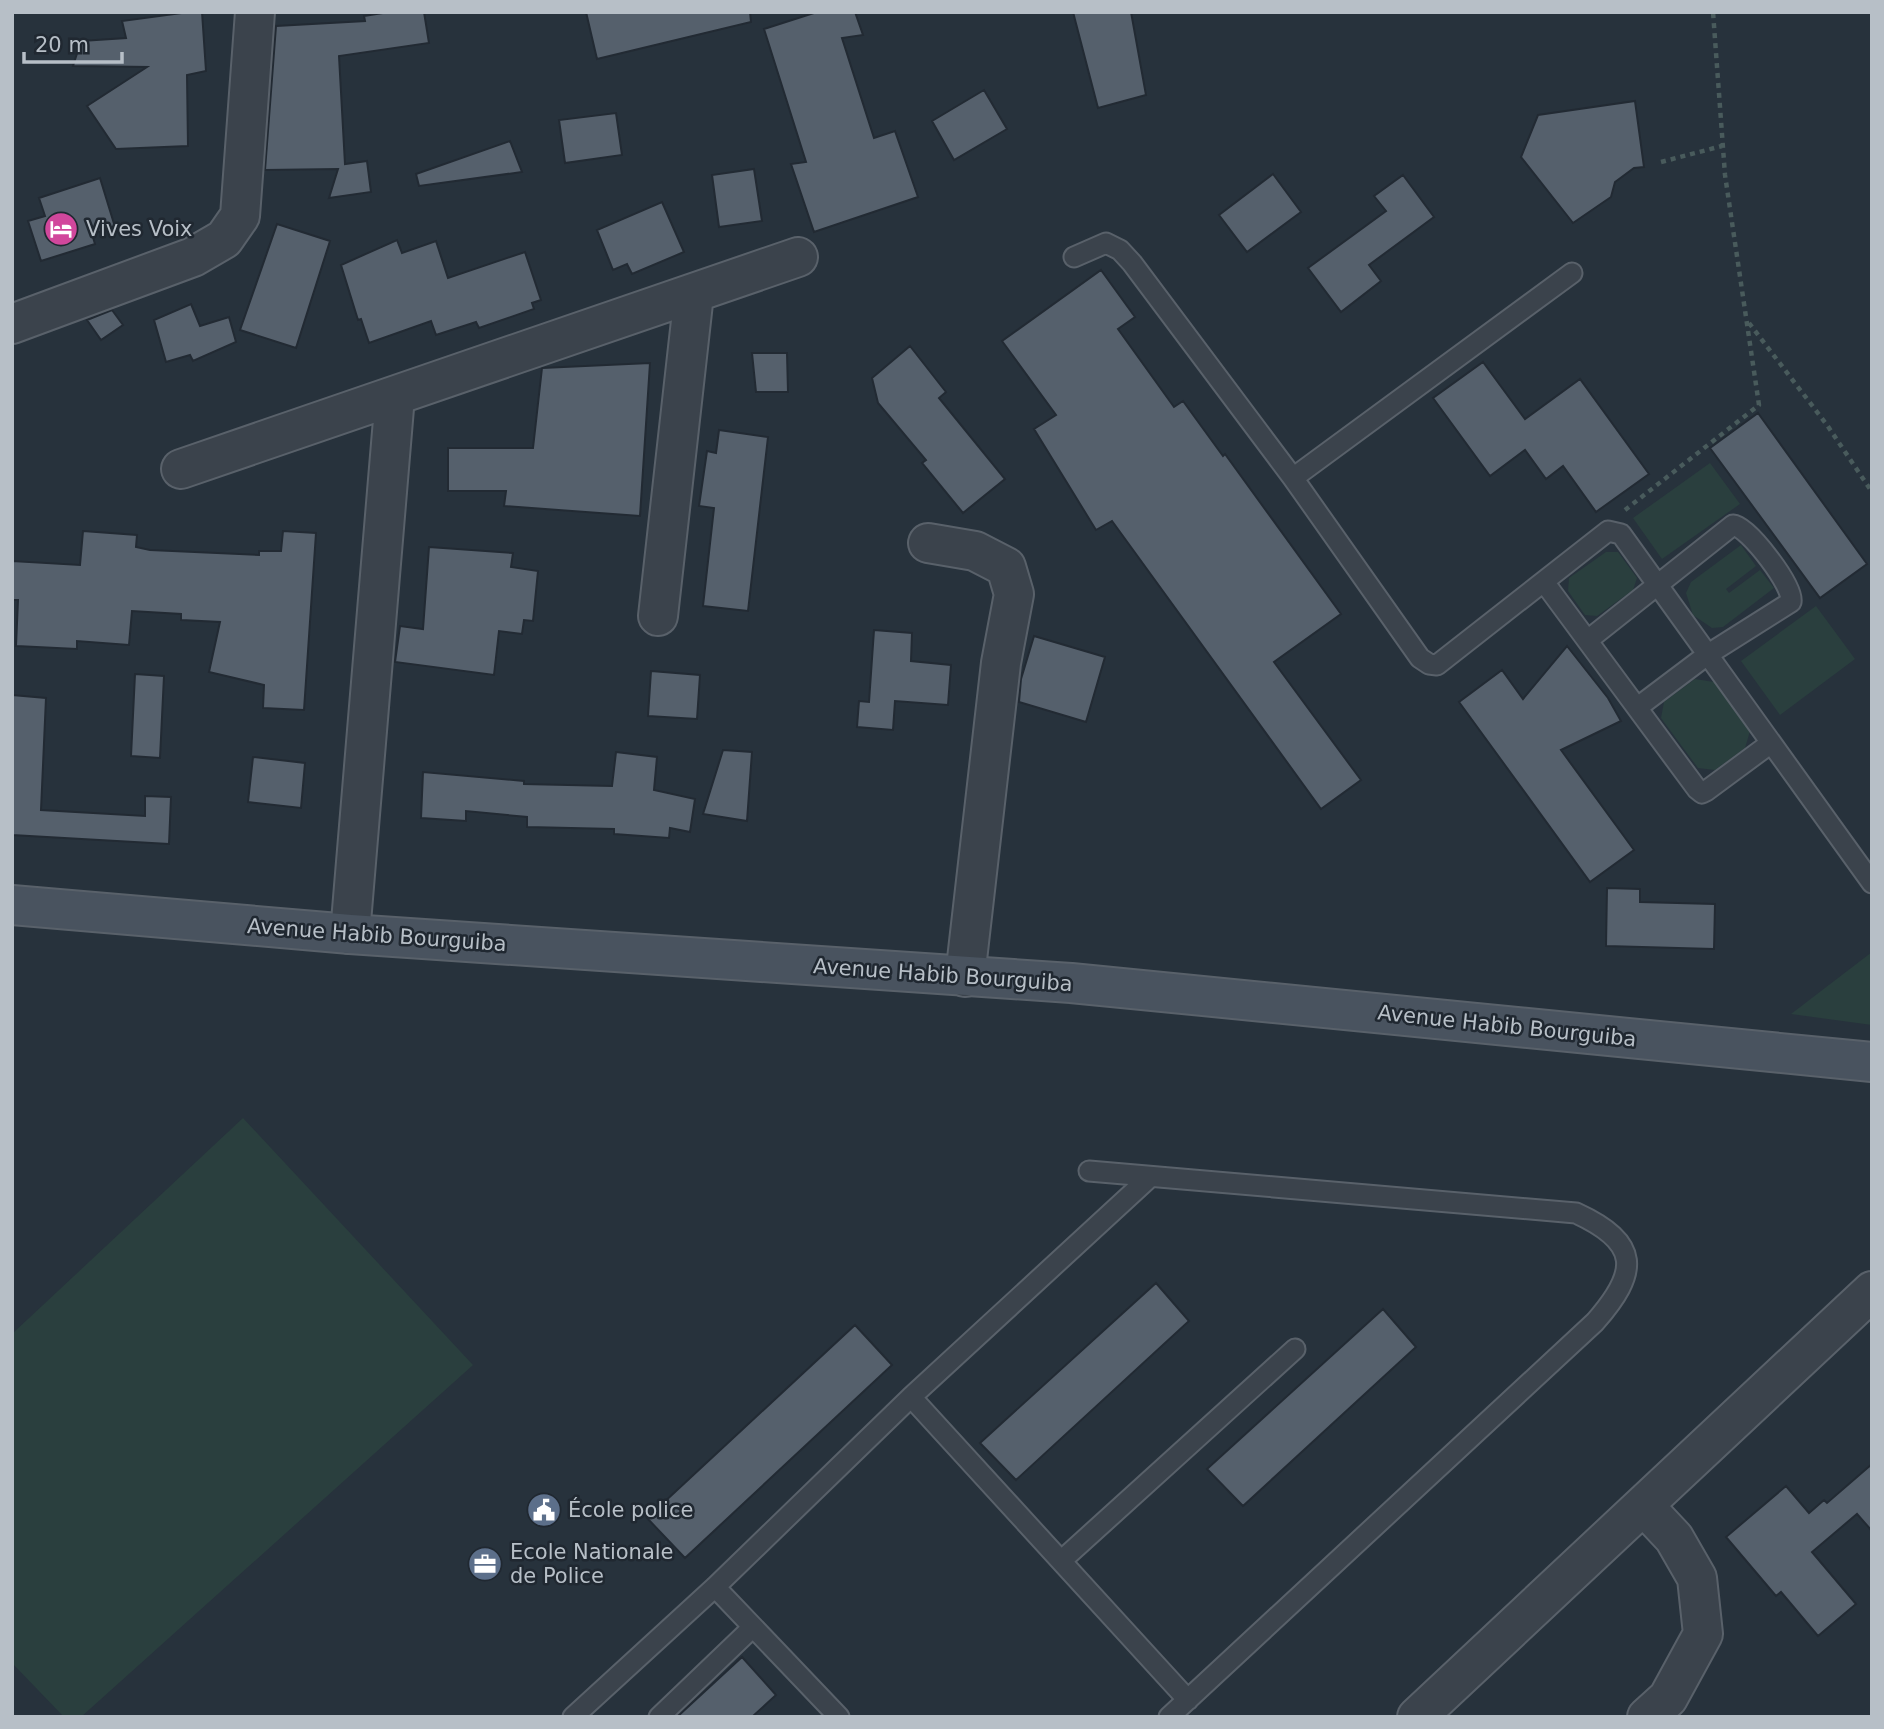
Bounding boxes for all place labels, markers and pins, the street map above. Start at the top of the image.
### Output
hotel icon: Vives Voix [42,210,80,248]
place label: Vives Voix [86,217,193,241]
public building icon: École police [525,1491,563,1529]
place label: École police [568,1497,693,1522]
place label: Ecole Nationale de Police [510,1540,674,1588]
office icon: Ecole Nationale de Police [466,1545,504,1583]

